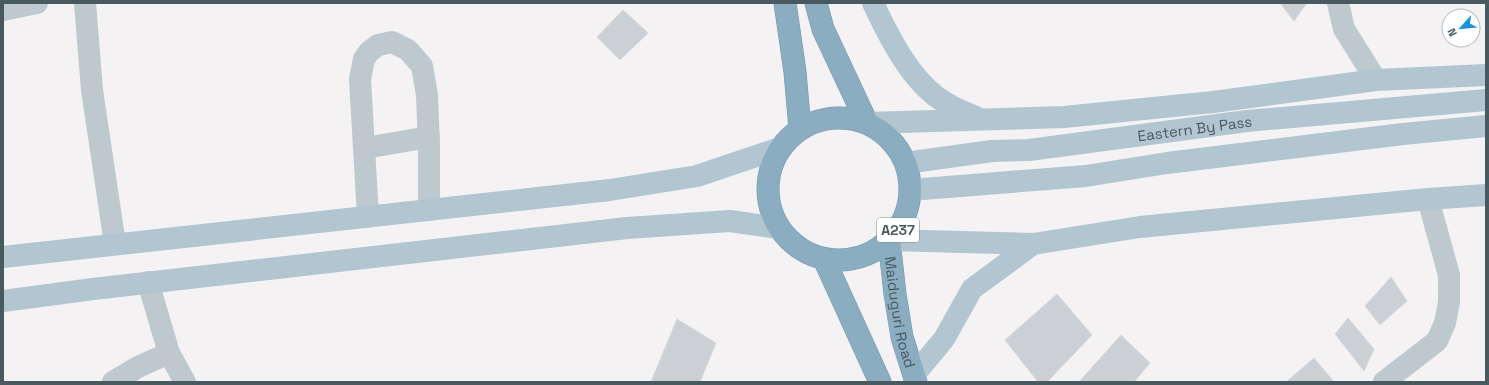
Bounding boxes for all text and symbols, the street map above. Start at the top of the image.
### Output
north arrow [1441,8,1481,48]
text: N [1444,26,1460,39]
street label: Eastern By Pass [1136,111,1253,145]
road number: A237 [877,218,919,242]
street label: Maiduguri Road [881,255,920,370]

